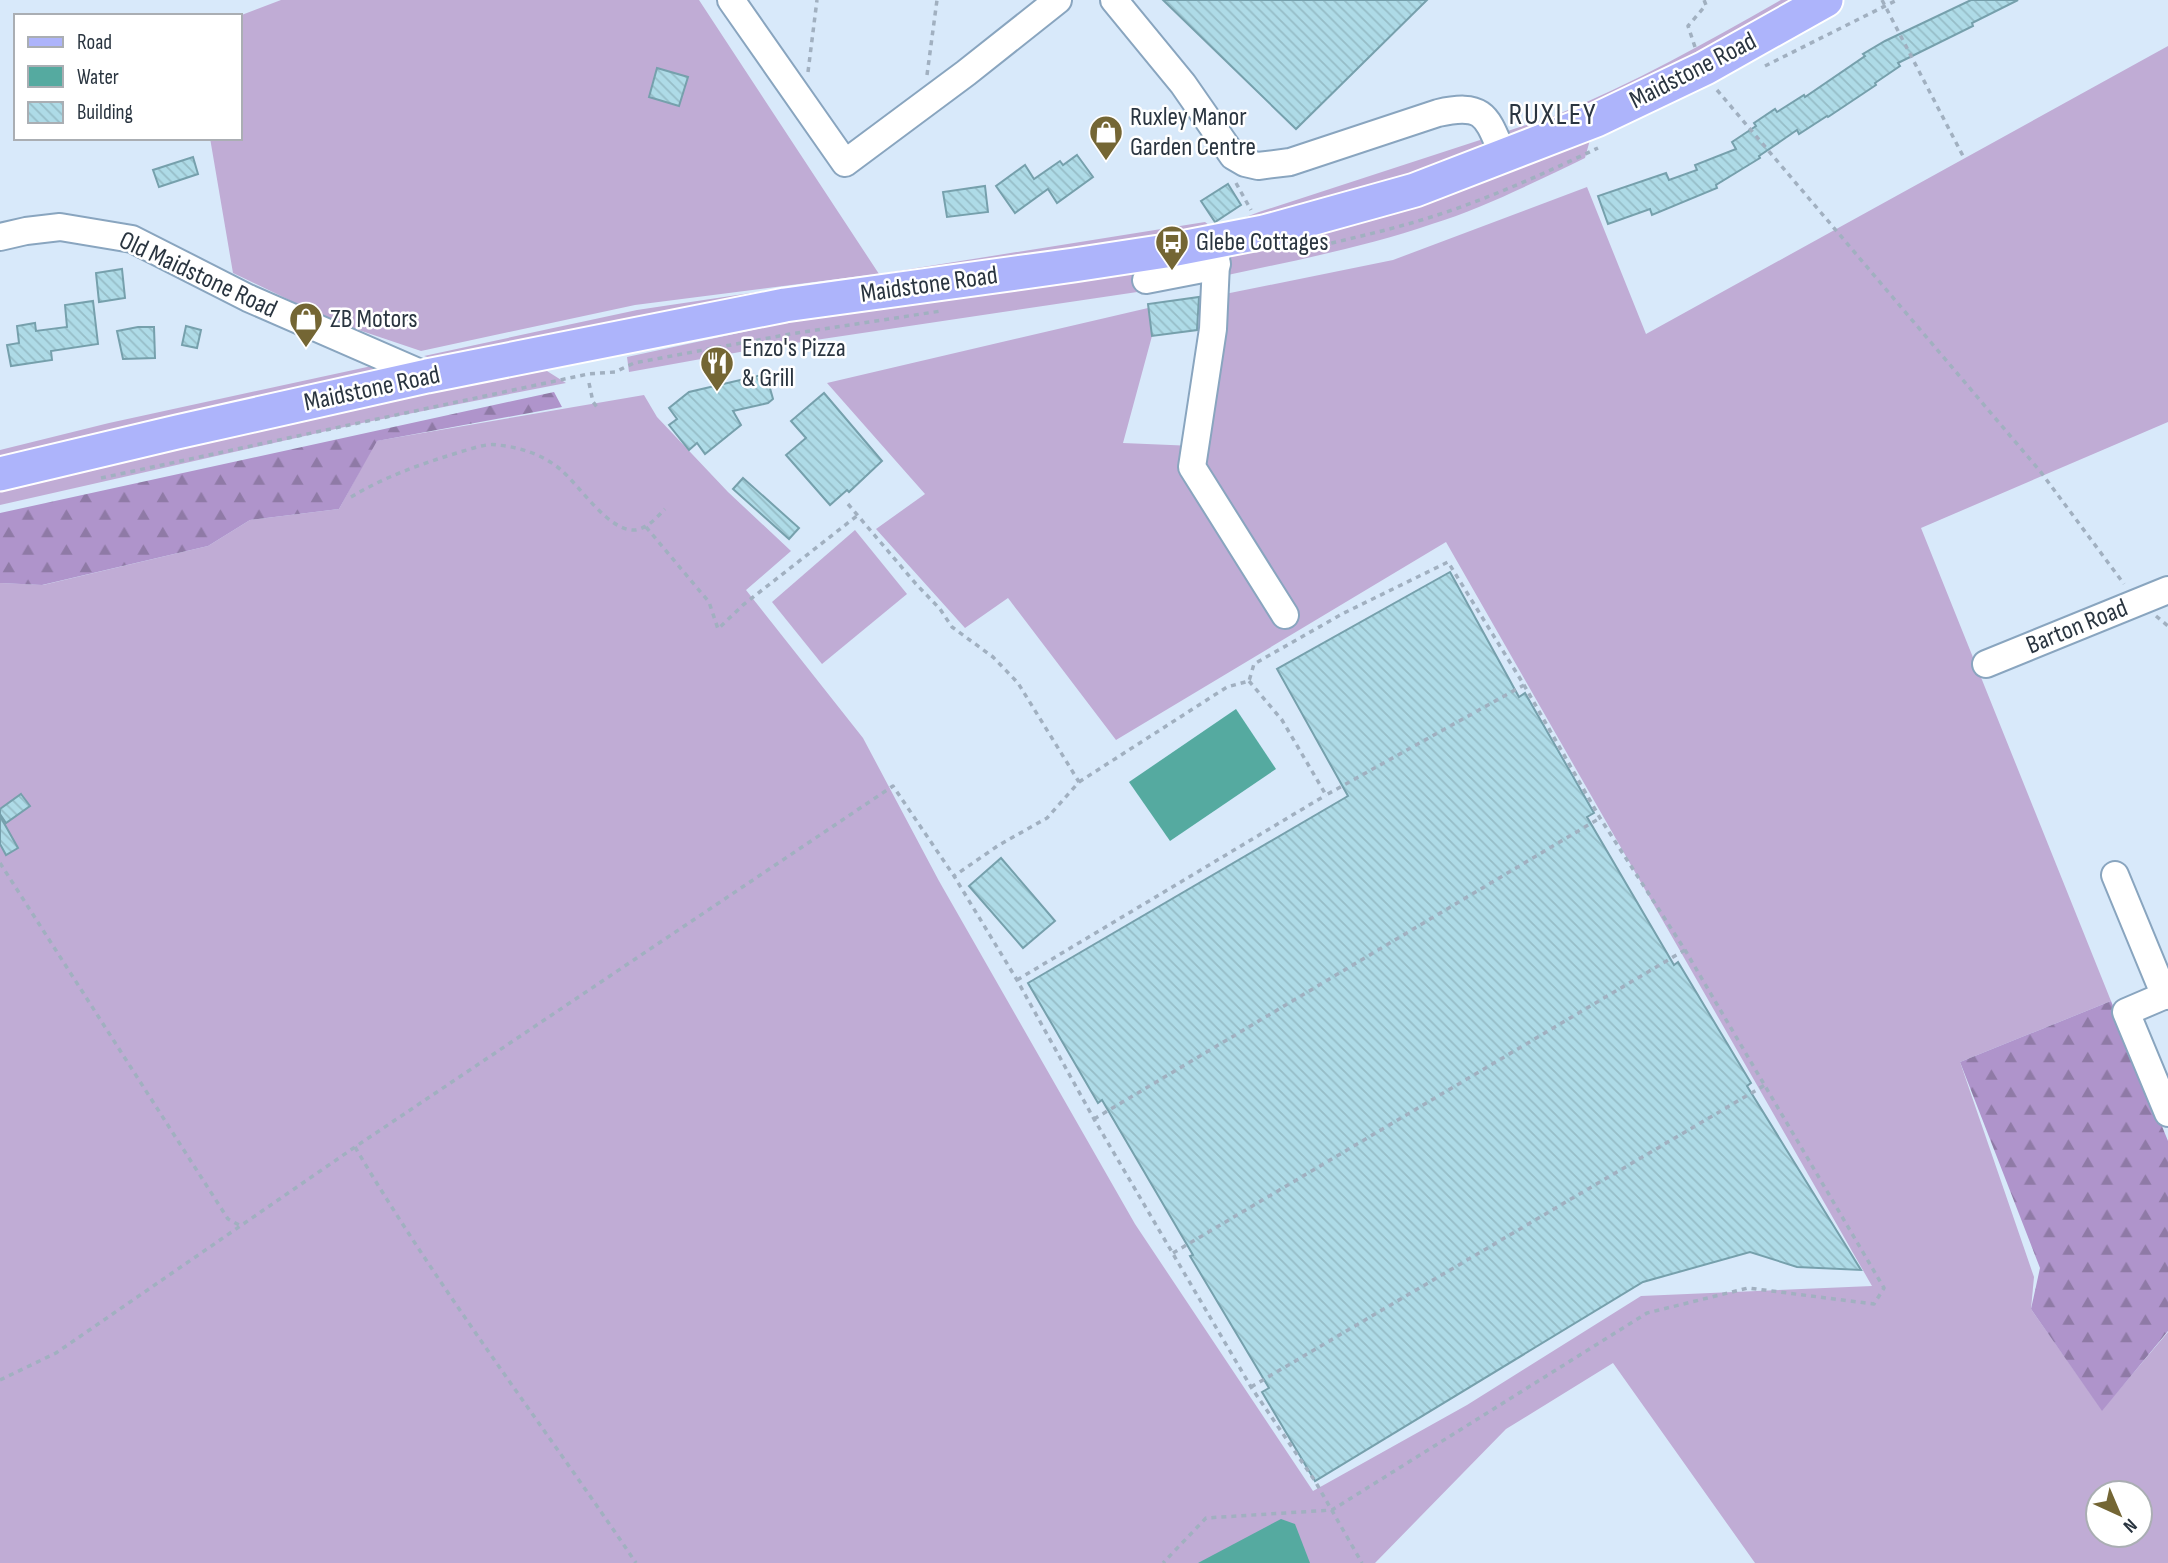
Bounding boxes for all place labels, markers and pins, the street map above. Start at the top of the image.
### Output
place label: Ruxley Manor Garden Centre [1130,102,1256,163]
shop icon: Ruxley Manor Garden Centre [1087,113,1125,162]
bus stop icon: Glebe Cottages [1153,223,1191,272]
place label: Glebe Cottages [1196,227,1329,258]
shop icon: ZB Motors [287,300,325,349]
place label: ZB Motors [330,304,418,335]
place label: Enzo's Pizza & Grill [742,333,846,394]
restaurant icon: Enzo's Pizza & Grill [698,344,736,393]

